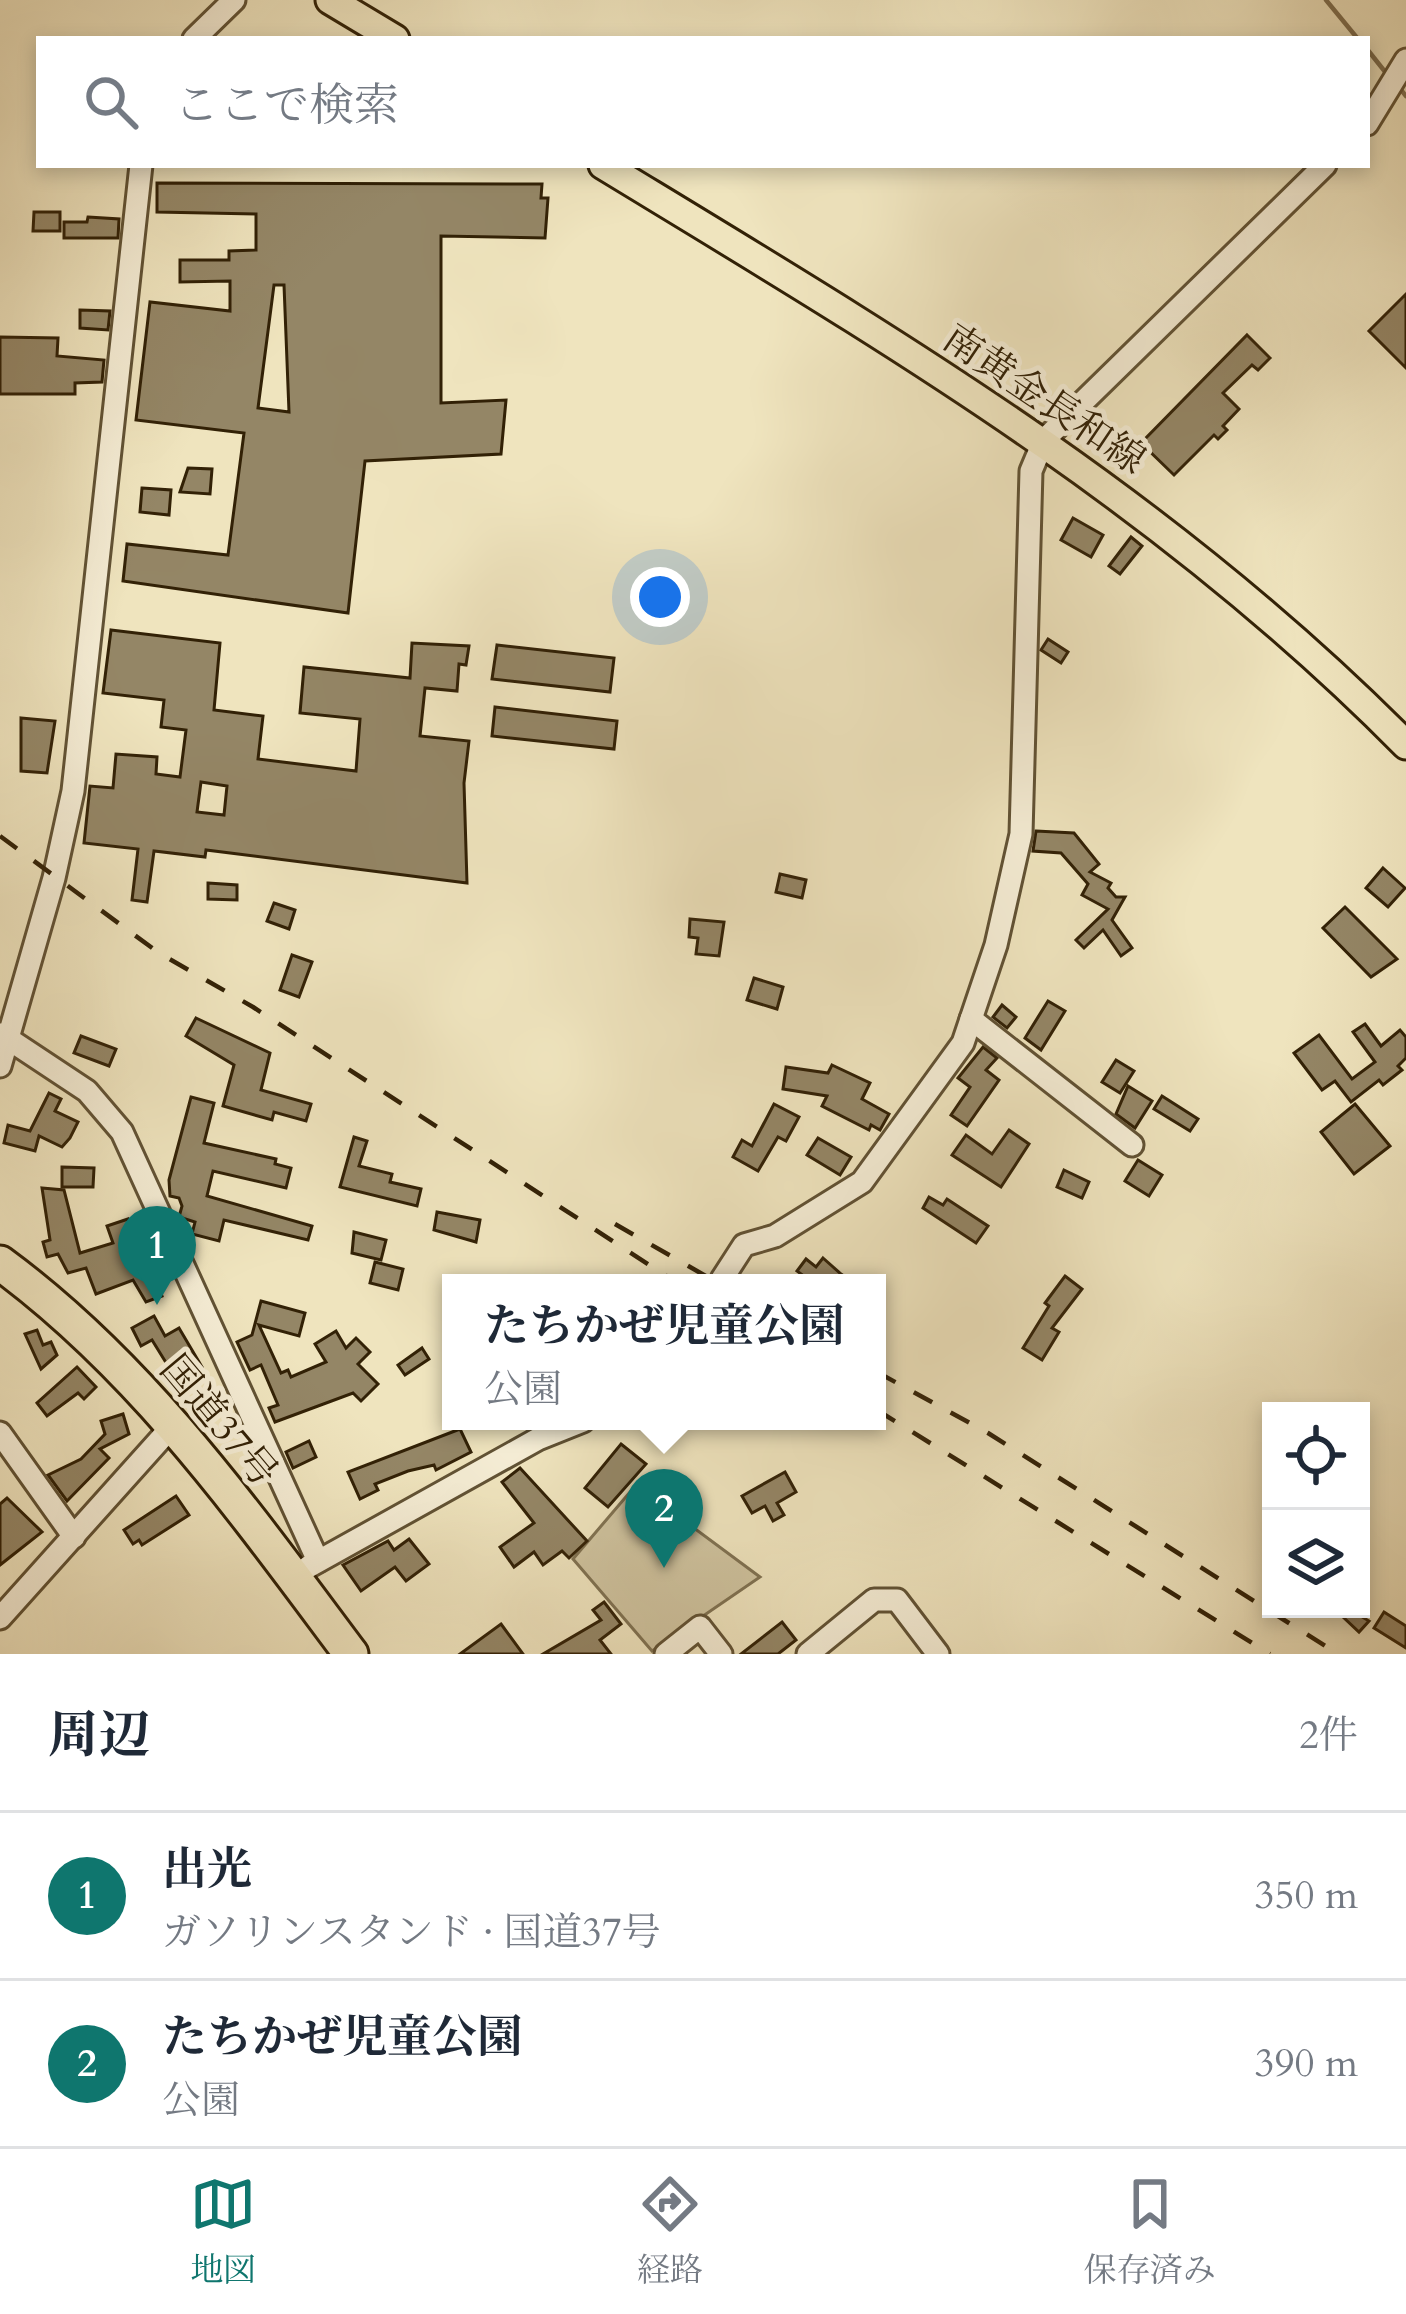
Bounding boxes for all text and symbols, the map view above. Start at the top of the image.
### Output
search box [36,36,1370,168]
icon: search [78,69,144,135]
text: ここで検索 [174,75,399,136]
street label: 南黄金長和線 [932,312,1156,487]
your location [630,567,690,627]
pin: 1 [118,1206,196,1305]
popup [442,1274,886,1430]
text: たちかぜ児童公園 [484,1296,844,1357]
street label: 国道37号 [148,1344,290,1498]
text: 公園 [484,1363,562,1416]
map controls [1262,1402,1370,1618]
button: locate [1262,1402,1370,1510]
pin: 2 [625,1469,703,1568]
button: layers [1262,1510,1370,1618]
text: 周辺 [48,1701,150,1771]
text: 2件 [1299,1709,1358,1762]
text: 出光 [162,1839,252,1900]
text: 1 [77,1869,97,1922]
text: 350 m [1255,1869,1358,1922]
text: ガソリンスタンド · 国道37号 [162,1906,661,1959]
text: たちかぜ児童公園 [162,2007,522,2068]
text: 2 [77,2037,97,2090]
text: 390 m [1255,2037,1358,2090]
text: 公園 [162,2074,240,2127]
tab: 地図 [190,2171,256,2293]
tab: 経路 [637,2171,703,2293]
tab: 保存済み [1084,2171,1216,2293]

